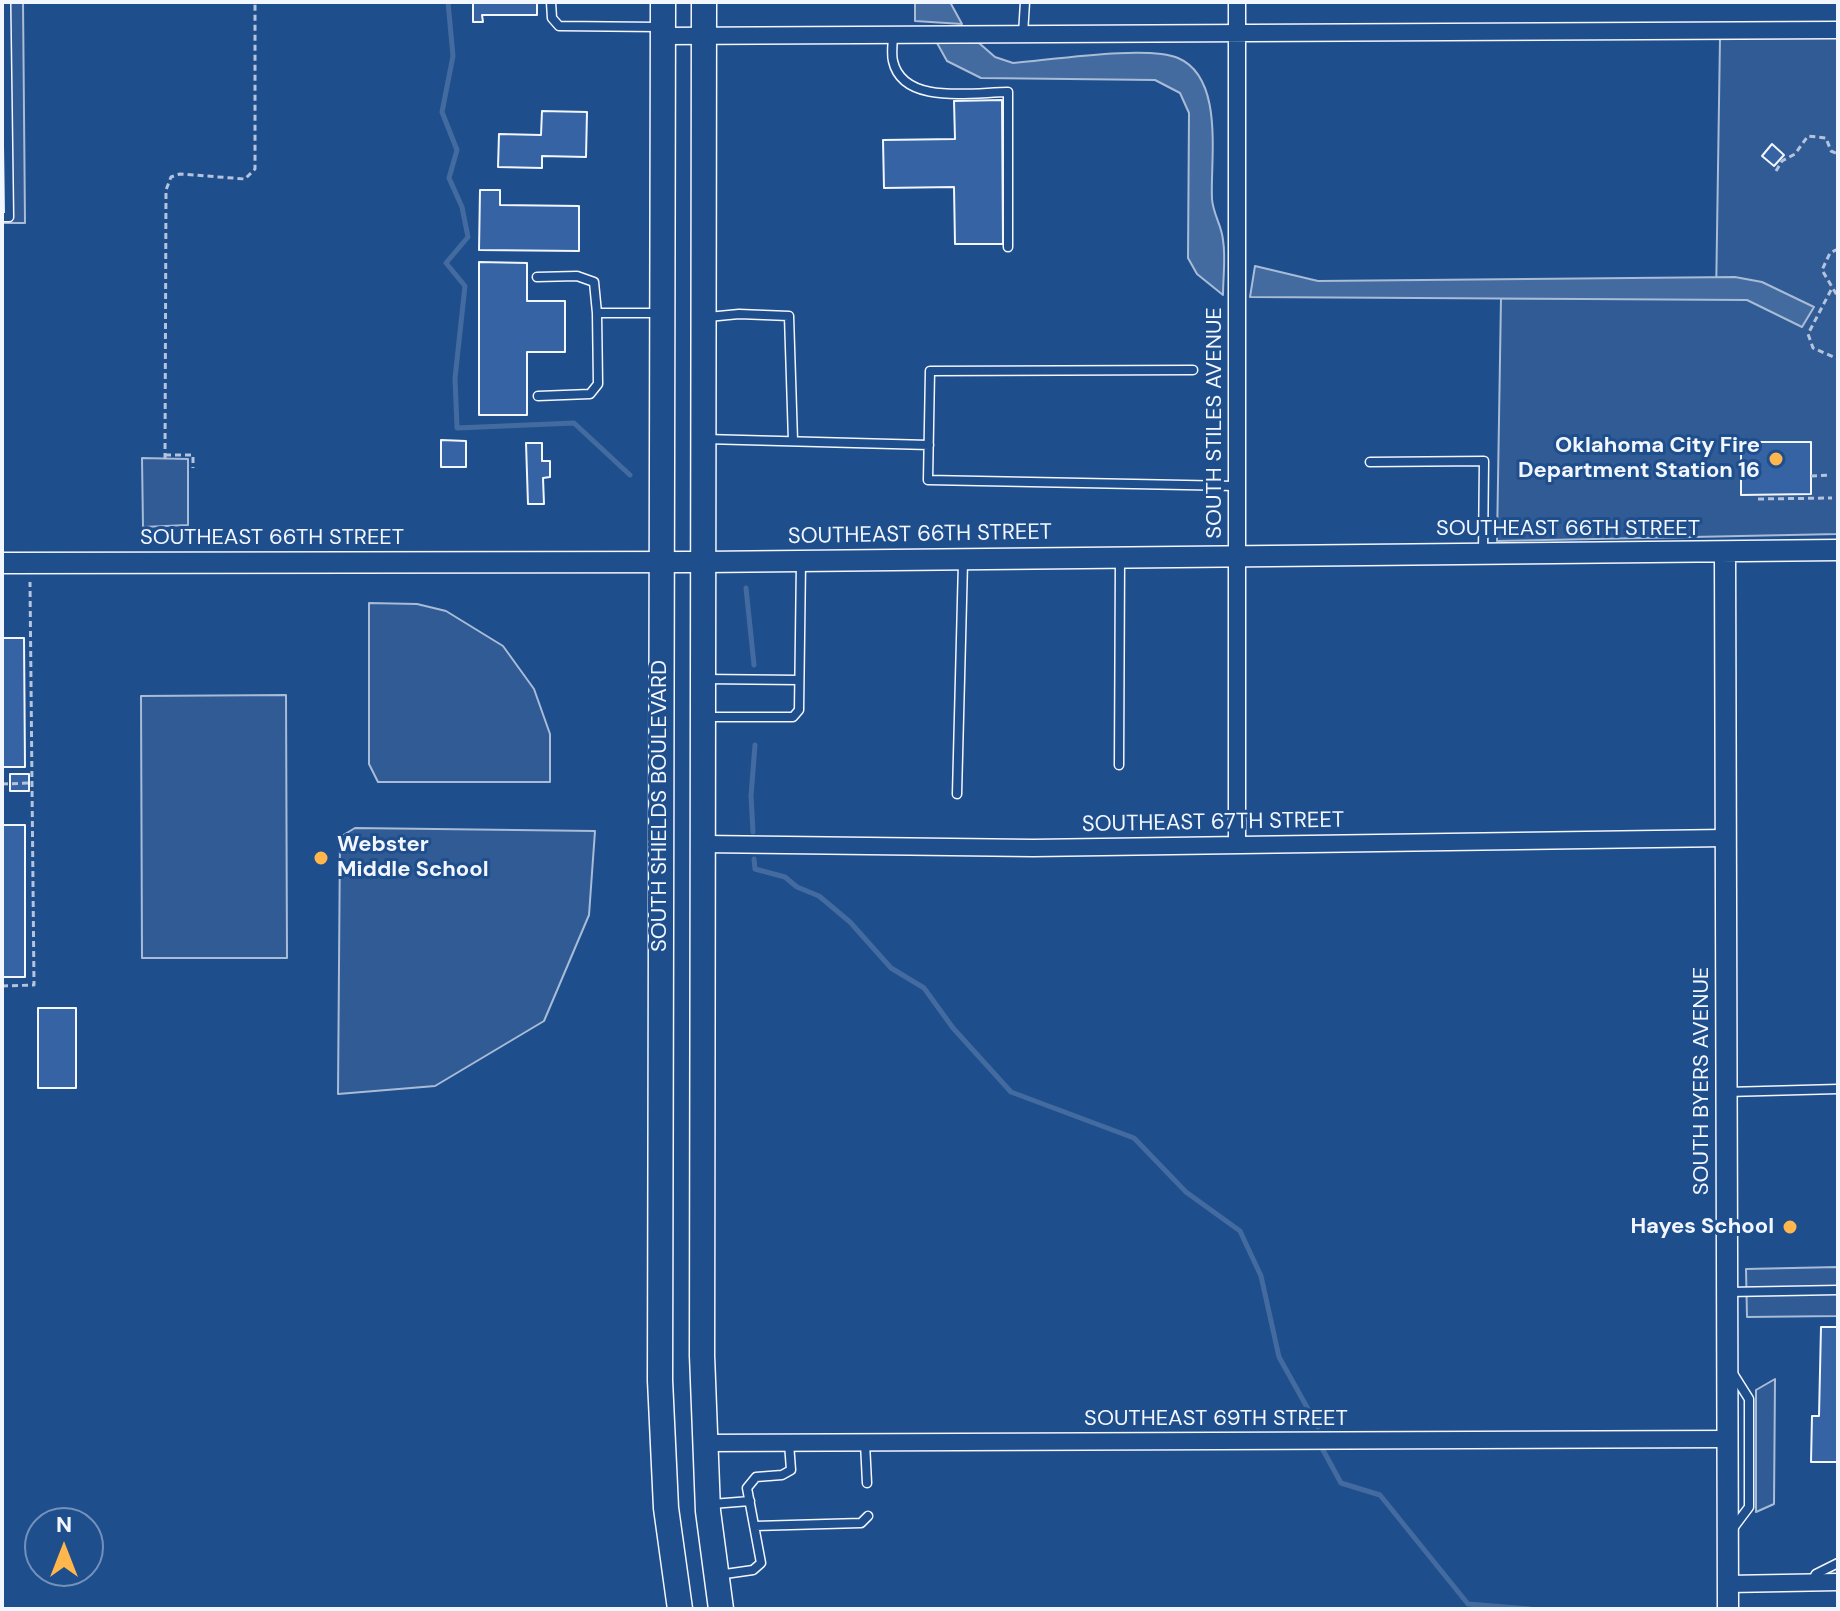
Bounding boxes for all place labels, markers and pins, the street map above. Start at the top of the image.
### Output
place label: Oklahoma City Fire Department Station 16 [1518,433,1760,484]
marker: Oklahoma City Fire Department Station 16 [1767,450,1785,468]
place label: Webster Middle School [337,832,489,884]
marker: Webster Middle School [312,849,330,867]
place label: Hayes School [1630,1214,1774,1240]
marker: Hayes School [1781,1218,1799,1236]

